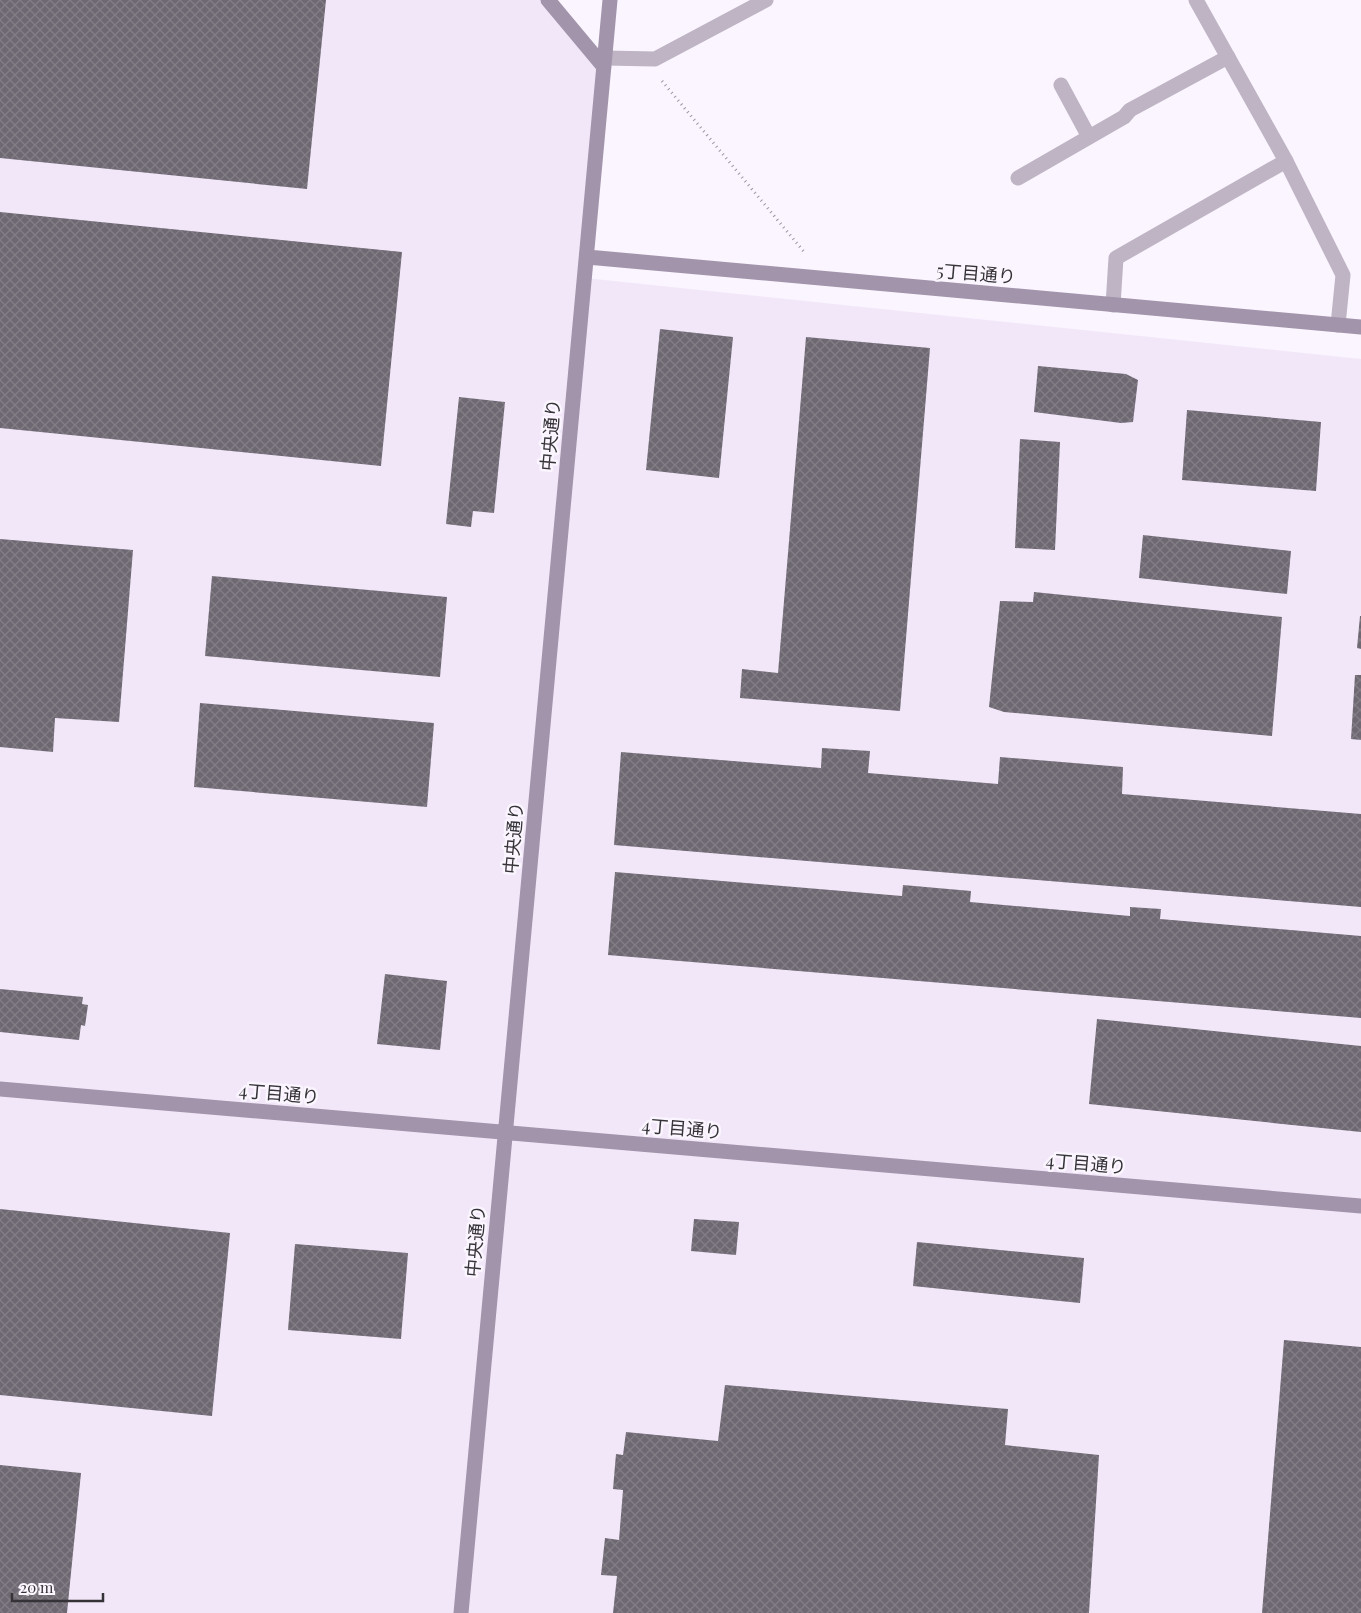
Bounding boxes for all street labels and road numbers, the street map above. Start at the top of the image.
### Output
street label: 5丁目通り [935,258,1017,288]
street label: 中央通り [535,398,565,472]
street label: 中央通り [498,801,528,875]
street label: 4丁目通り [238,1078,320,1108]
street label: 4丁目通り [641,1113,723,1143]
street label: 4丁目通り [1045,1148,1127,1178]
street label: 中央通り [460,1204,490,1278]

